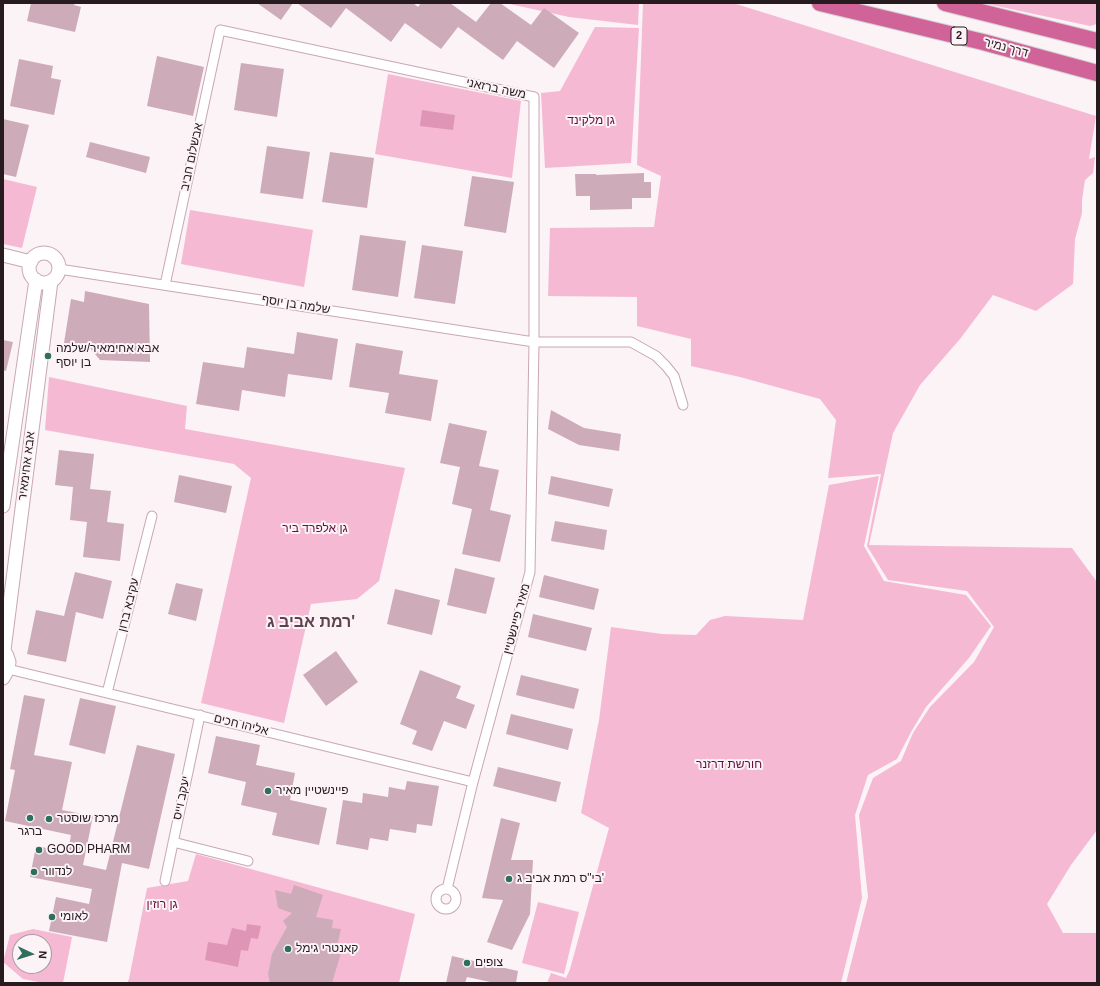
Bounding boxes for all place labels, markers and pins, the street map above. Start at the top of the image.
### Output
place label: אבא אחימאיר/שלמה בן יוסף [56,342,159,370]
marker: אבא אחימאיר/שלמה בן יוסף [43,351,53,361]
place label: פיינשטיין מאיר [276,784,349,798]
marker: פיינשטיין מאיר [263,786,273,796]
place label: מרכז שוסטר [57,812,119,826]
marker: ברגר [25,813,35,823]
marker: מרכז שוסטר [44,814,54,824]
place label: ברגר [18,825,42,839]
place label: GOOD PHARM [47,843,130,857]
marker: GOOD PHARM [34,845,44,855]
place label: לנדוור [42,865,72,879]
marker: לנדוור [29,867,39,877]
place label: בי"ס רמת אביב ג' [517,872,604,886]
marker: בי"ס רמת אביב ג' [504,874,514,884]
place label: לאומי [60,910,88,924]
marker: לאומי [47,912,57,922]
place label: קאנטרי גימל [296,942,358,956]
marker: קאנטרי גימל [283,944,293,954]
place label: צופים [475,956,503,970]
marker: צופים [462,958,472,968]

